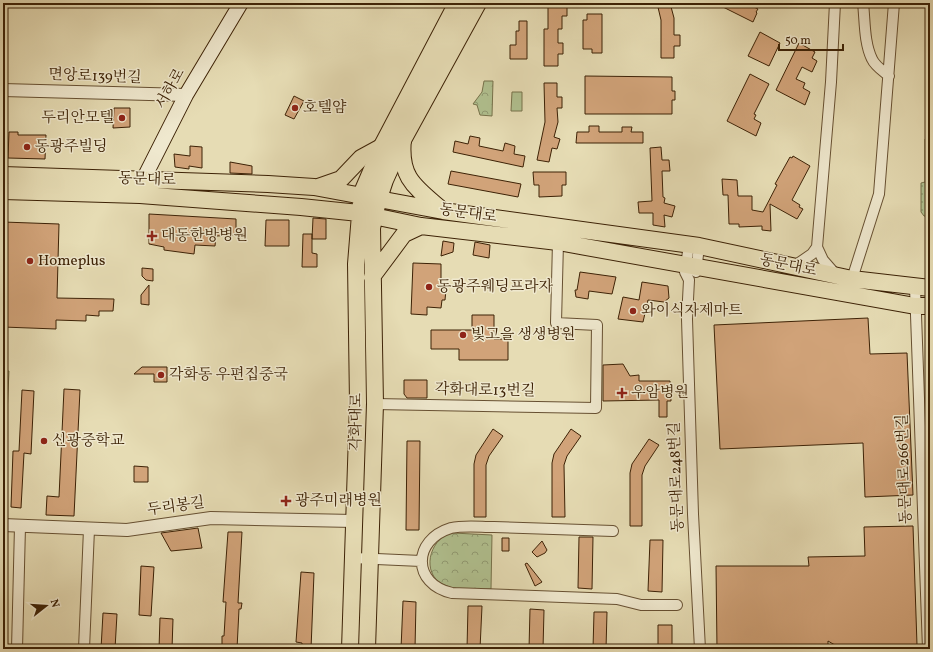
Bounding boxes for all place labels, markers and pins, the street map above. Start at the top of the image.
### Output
place label: 호텔얌 [303,98,347,119]
marker: 호텔얌 [290,103,300,113]
place label: 두리안모텔 [42,108,114,129]
marker: 두리안모텔 [117,113,127,123]
place label: 동광주빌딩 [35,137,107,158]
marker: 동광주빌딩 [22,142,32,152]
place label: 대동한방병원 [161,226,248,247]
marker: 대동한방병원 [146,230,158,242]
place label: Homeplus [38,251,105,272]
marker: Homeplus [25,256,35,266]
place label: 동광주웨딩프라자 [437,277,553,298]
marker: 동광주웨딩프라자 [424,282,434,292]
place label: 와이식자제마트 [641,301,743,322]
marker: 와이식자제마트 [628,306,638,316]
place label: 빛고을 생생병원 [471,325,575,346]
marker: 빛고을 생생병원 [458,330,468,340]
place label: 각화동 우편집중국 [169,365,288,386]
marker: 각화동 우편집중국 [156,370,166,380]
place label: 우암병원 [631,383,689,404]
marker: 우암병원 [616,387,628,399]
place label: 신광중학교 [52,431,125,452]
marker: 신광중학교 [39,436,49,446]
place label: 광주미래병원 [295,491,382,512]
marker: 광주미래병원 [280,495,292,507]

